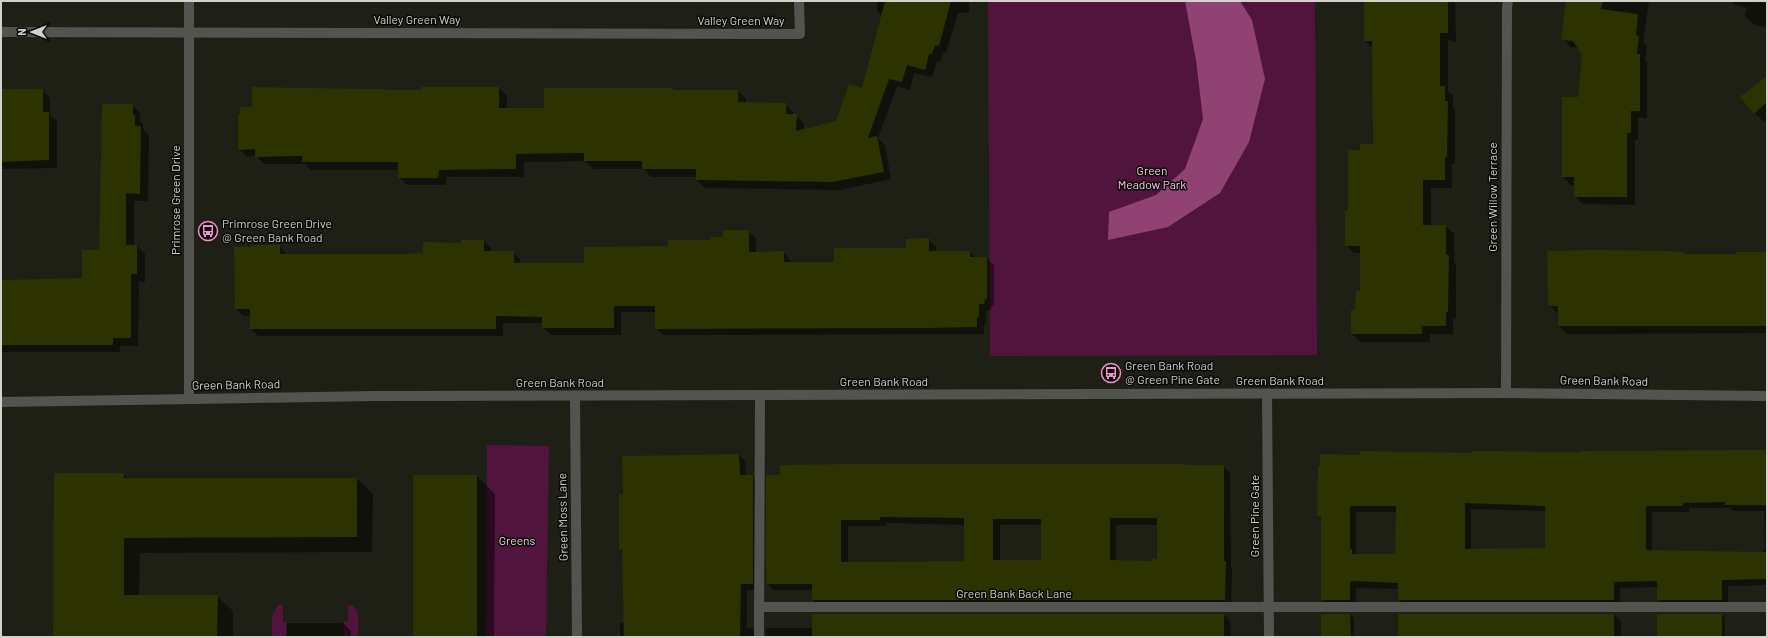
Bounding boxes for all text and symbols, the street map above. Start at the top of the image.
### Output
north arrow [12,12,52,52]
street label: Valley Green Way [373,12,461,26]
street label: Valley Green Way [697,13,785,27]
text: N [15,28,28,36]
street label: Green Willow Terrace [1485,142,1499,252]
street label: Primrose Green Drive [168,145,182,255]
park label: Green Meadow Park [1118,163,1186,191]
place label: Primrose Green Drive @ Green Bank Road [222,216,332,244]
bus stop icon: Primrose Green Drive @ Green Bank Road [197,220,219,242]
place label: Green Bank Road @ Green Pine Gate [1125,358,1220,386]
bus stop icon: Green Bank Road @ Green Pine Gate [1100,362,1122,384]
street label: Green Bank Road [1560,372,1648,388]
street label: Green Bank Road [1236,373,1324,387]
street label: Green Bank Road [840,374,928,388]
street label: Green Bank Road [516,375,604,389]
street label: Green Bank Road [192,376,280,392]
street label: Green Moss Lane [554,473,570,561]
street label: Green Pine Gate [1247,475,1261,557]
park label: Greens [499,533,536,547]
street label: Green Bank Back Lane [956,586,1072,600]

